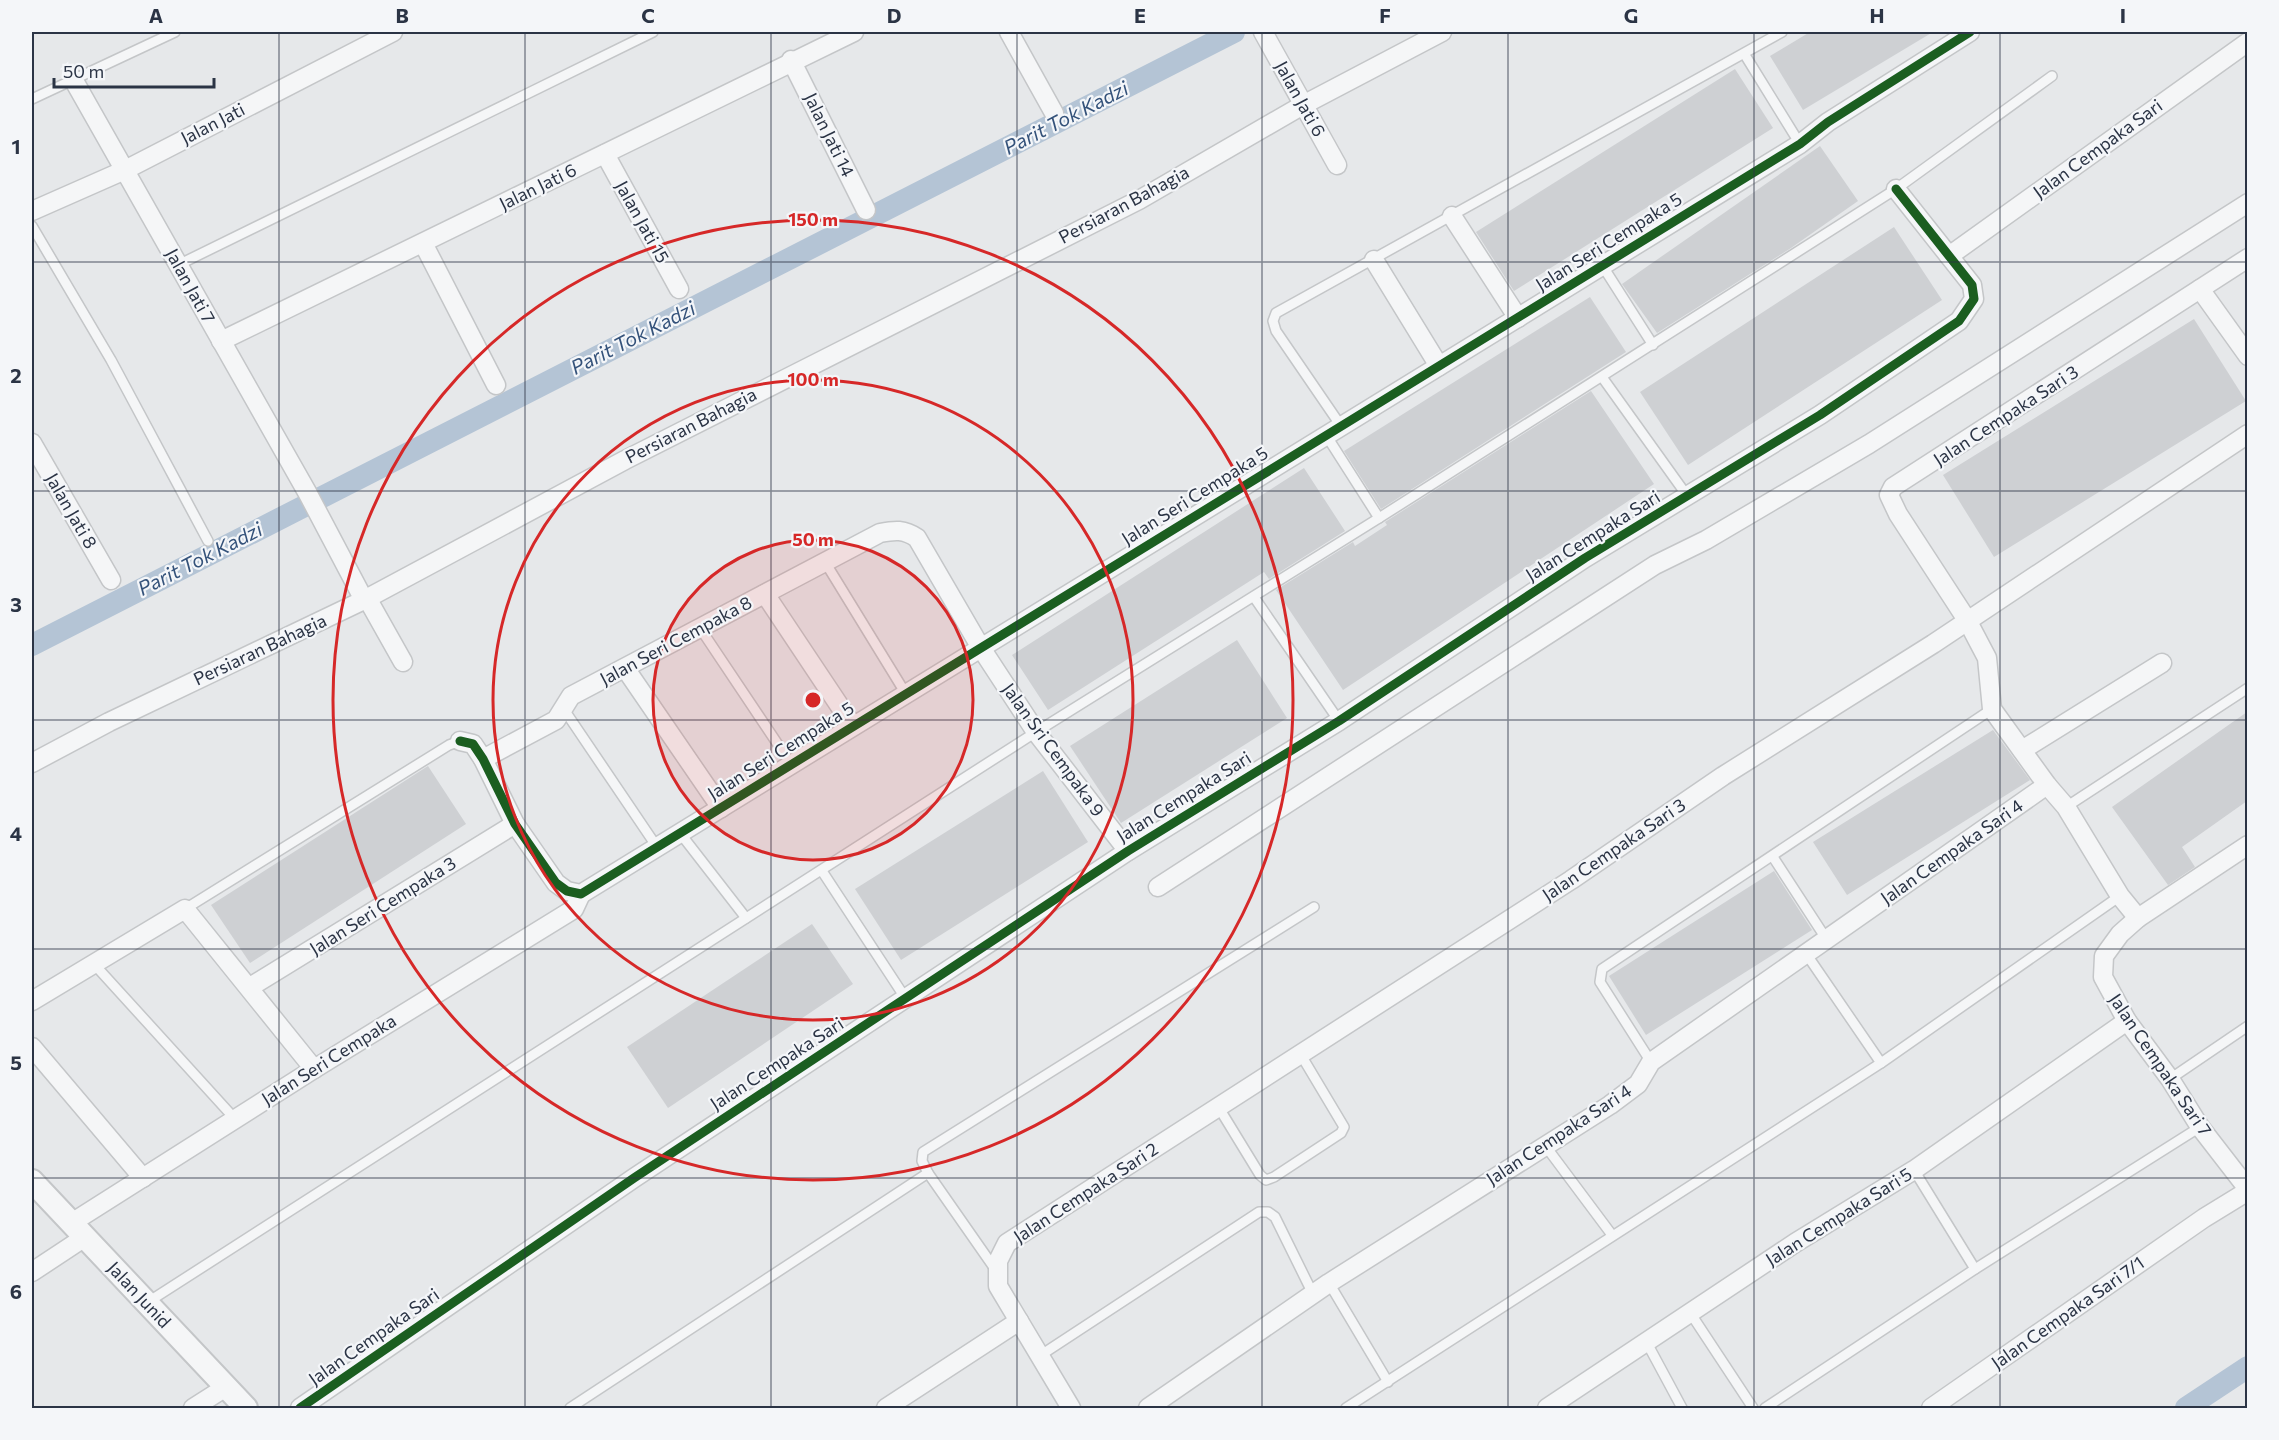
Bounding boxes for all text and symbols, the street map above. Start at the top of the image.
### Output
text: A [149,3,163,27]
text: B [395,3,409,27]
text: C [641,3,655,27]
text: D [887,3,901,27]
text: E [1134,3,1146,27]
text: F [1379,3,1391,27]
text: G [1624,3,1638,27]
text: H [1870,3,1885,27]
text: I [2120,3,2126,27]
scale bar [54,51,214,89]
street label: Jalan Jati 6 [1271,57,1331,140]
text: 50 m [63,60,104,82]
water label: Parit Tok Kadzi [999,75,1133,159]
street label: Jalan Jati 14 [800,89,860,180]
street label: Jalan Cempaka Sari [2028,94,2166,202]
street label: Jalan Jati [177,98,248,149]
text: 1 [11,134,21,158]
street label: Jalan Jati 6 [495,158,580,214]
street label: Persiaran Bahagia [1055,161,1192,248]
street label: Jalan Jati 15 [611,177,674,266]
street label: Jalan Seri Cempaka 5 [1531,187,1686,295]
text: 150 m [788,208,838,230]
street label: Jalan Jati 7 [161,244,220,327]
water label: Parit Tok Kadzi [566,295,700,379]
street label: Jalan Cempaka Sari 3 [1929,360,2082,470]
text: 2 [10,363,22,387]
text: 100 m [787,368,839,390]
street label: Persiaran Bahagia [621,383,760,468]
street label: Jalan Seri Cempaka 5 [1117,441,1272,549]
street label: Jalan Jati 8 [41,469,102,552]
street label: Jalan Cempaka Sari [1521,485,1664,585]
water label: Parit Tok Kadzi [133,516,267,600]
text: 50 m [792,528,834,550]
street label: Jalan Seri Cempaka 8 [596,591,755,689]
text: 3 [10,592,22,616]
street label: Persiaran Bahagia [190,609,330,690]
street label: Jalan Sri Cempaka 9 [998,678,1110,820]
centre of rings [803,690,823,710]
street label: Jalan Seri Cempaka 5 [703,696,858,804]
street label: Jalan Cempaka Sari [1112,746,1255,846]
street label: Jalan Cempaka Sari 3 [1538,793,1689,905]
street label: Jalan Cempaka Sari 4 [1876,794,2027,909]
text: 4 [10,821,22,845]
street label: Jalan Seri Cempaka 3 [305,851,460,959]
street label: Jalan Cempaka Sari 7 [2105,989,2217,1140]
street label: Jalan Seri Cempaka [257,1009,400,1109]
street label: Jalan Cempaka Sari [706,1012,847,1114]
text: 5 [10,1050,22,1074]
street label: Jalan Cempaka Sari 4 [1482,1079,1635,1189]
street label: Jalan Cempaka Sari 2 [1009,1137,1162,1247]
street label: Jalan Cempaka Sari 5 [1761,1162,1916,1270]
street label: Jalan Cempaka Sari 7/1 [1987,1251,2148,1373]
street label: Jalan Junid [103,1256,176,1332]
text: 6 [10,1279,22,1303]
street label: Jalan Cempaka Sari [304,1283,443,1389]

